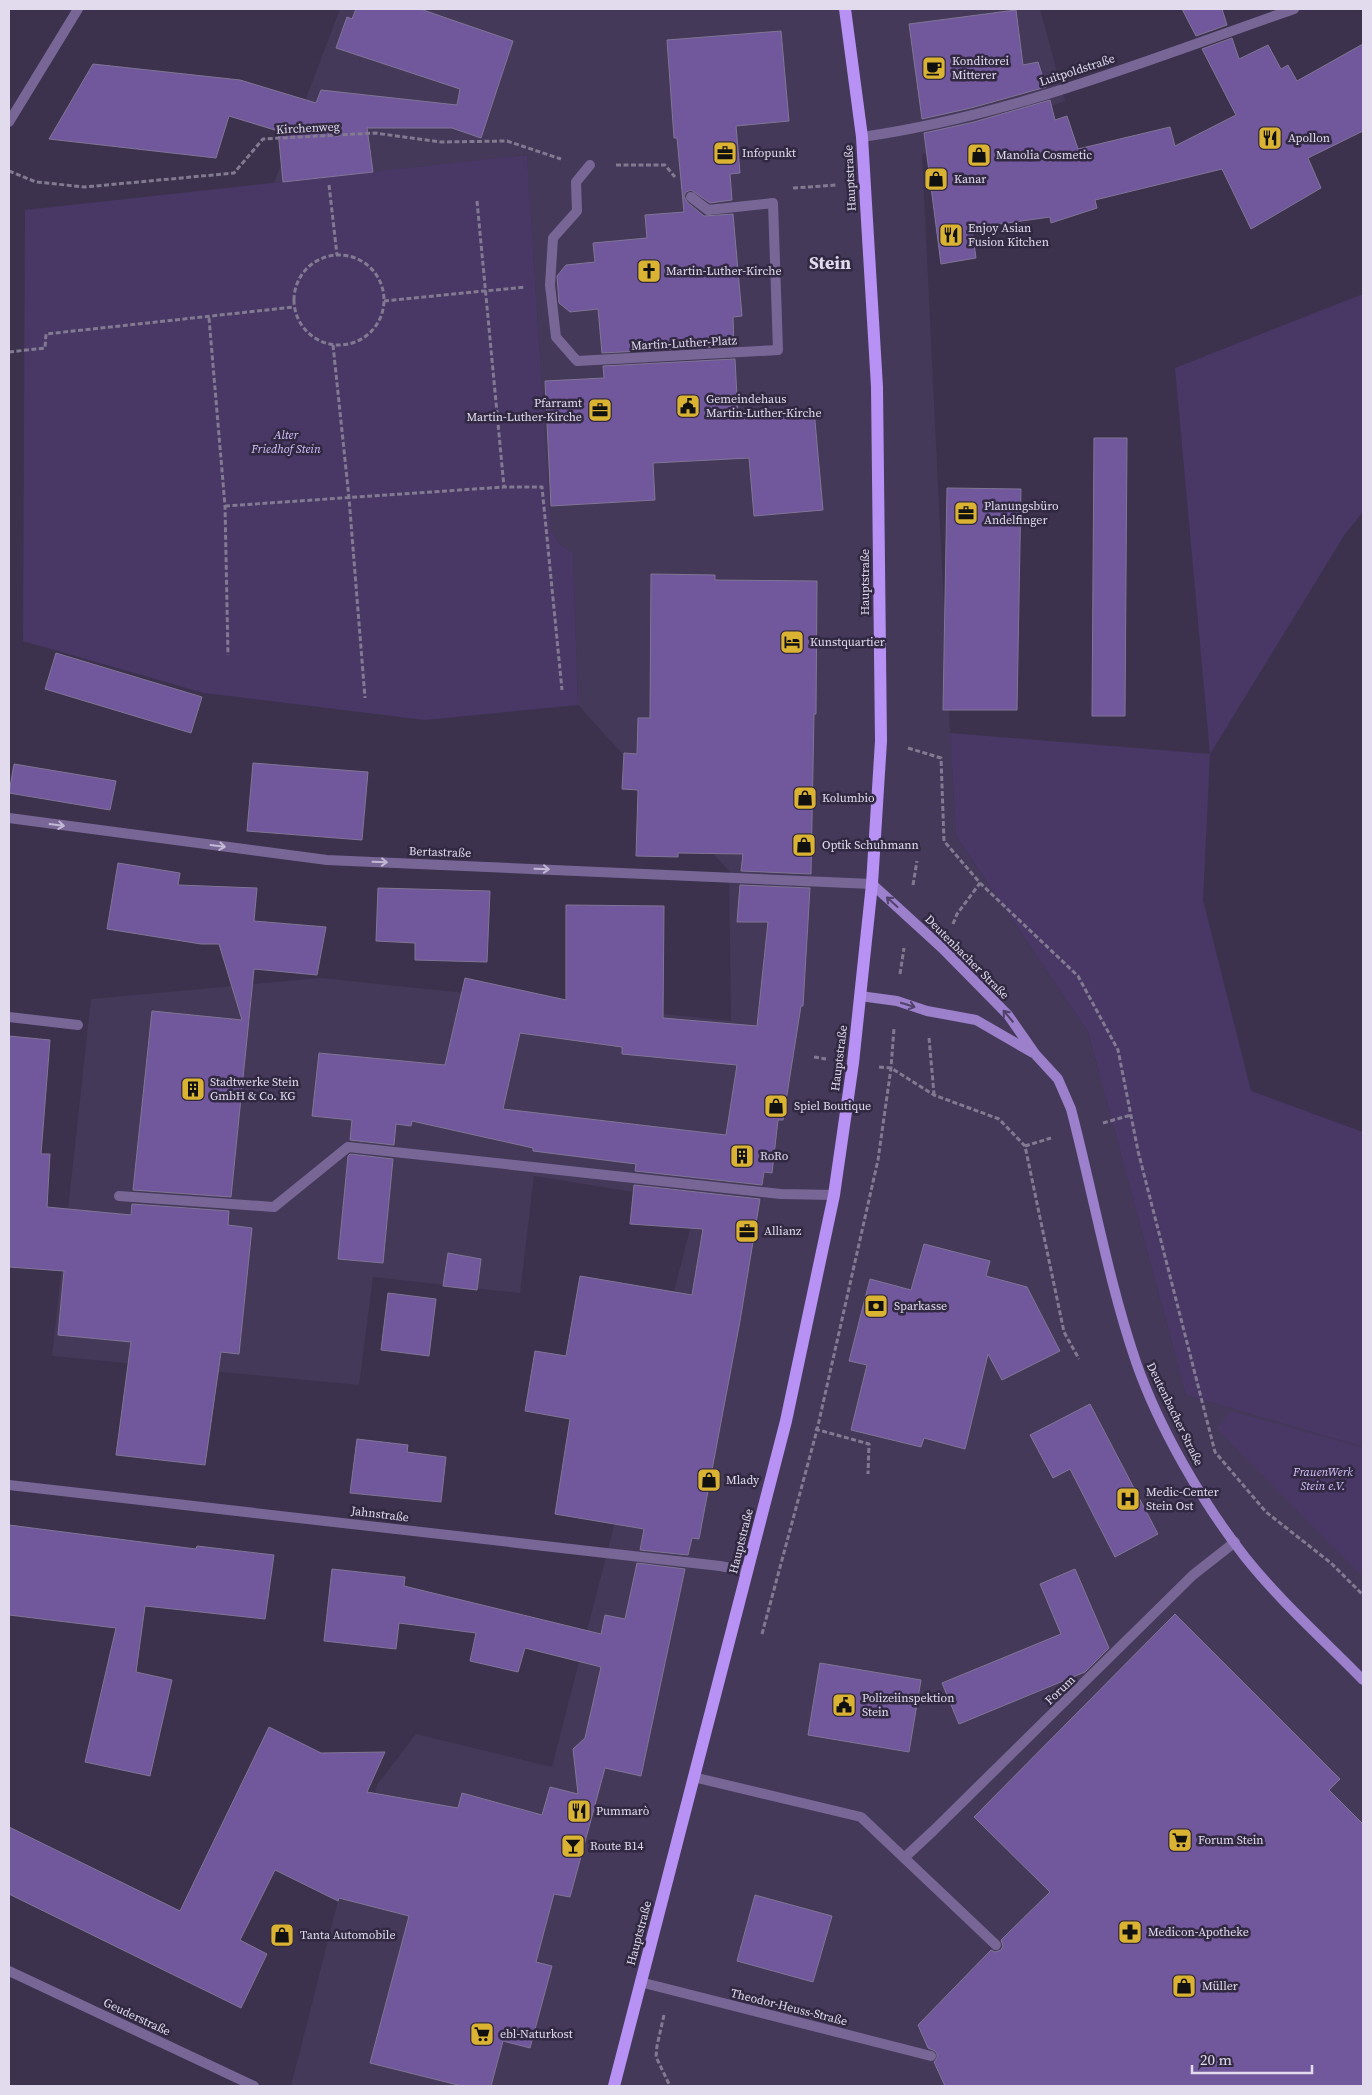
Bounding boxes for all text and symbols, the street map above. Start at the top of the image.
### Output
street label: Luitpoldstraße [1037,50,1117,90]
place label: Konditorei Mitterer [952,53,1010,83]
cafe icon: Konditorei Mitterer [921,55,947,81]
street label: Kirchenweg [276,118,340,138]
restaurant icon: Apollon [1257,125,1283,151]
place label: Apollon [1288,130,1330,146]
office icon: Infopunkt [712,140,738,166]
shop icon: Manolia Cosmetic [966,142,992,168]
street label: Hauptstraße [840,144,860,212]
place label: Infopunkt [742,145,796,161]
place label: Manolia Cosmetic [996,147,1092,163]
shop icon: Kanar [923,166,949,192]
place label: Kanar [954,171,986,187]
place label: Enjoy Asian Fusion Kitchen [968,220,1049,250]
restaurant icon: Enjoy Asian Fusion Kitchen [938,222,964,248]
district label: Stein [809,250,851,275]
church icon: Martin-Luther-Kirche [636,258,662,284]
place label: Martin-Luther-Kirche [666,263,782,279]
street label: Martin-Luther-Platz [631,332,738,354]
place label: Gemeindehaus Martin-Luther-Kirche [706,391,822,421]
public building icon: Gemeindehaus Martin-Luther-Kirche [675,393,701,419]
place label: Pfarramt Martin-Luther-Kirche [466,395,582,425]
office icon: Pfarramt Martin-Luther-Kirche [587,397,613,423]
park label: Alter Friedhof Stein [250,427,321,457]
place label: Planungsbüro Andelfinger [984,498,1059,528]
office icon: Planungsbüro Andelfinger [953,500,979,526]
street label: Hauptstraße [857,549,873,615]
hotel icon: Kunstquartier [779,629,805,655]
place label: Kunstquartier [810,634,885,650]
shop icon: Kolumbio [792,785,818,811]
place label: Kolumbio [822,790,875,806]
one-way arrow [49,820,65,830]
shop icon: Optik Schuhmann [791,832,817,858]
place label: Optik Schuhmann [822,837,919,853]
one-way arrow [210,841,226,851]
street label: Bertastraße [409,843,471,861]
one-way arrow [371,858,387,867]
one-way arrow [534,865,550,874]
one-way arrow [886,896,899,907]
street label: Deutenbacher Straße [921,911,1013,1003]
one-way arrow [900,1000,916,1010]
one-way arrow [1002,1009,1013,1022]
street label: Hauptstraße [827,1024,851,1092]
place label: Stadtwerke Stein GmbH & Co. KG [210,1074,299,1104]
building icon: Stadtwerke Stein GmbH & Co. KG [180,1076,206,1102]
shop icon: Spiel Boutique [763,1093,789,1119]
place label: Spiel Boutique [794,1098,871,1114]
building icon: RoRo [729,1143,755,1169]
place label: RoRo [760,1148,789,1164]
office icon: Allianz [734,1218,760,1244]
place label: Allianz [764,1223,802,1239]
bank icon: Sparkasse [863,1293,889,1319]
place label: Sparkasse [894,1298,947,1314]
street label: Deutenbacher Straße [1143,1360,1207,1468]
park label: FrauenWerk Stein e.V. [1292,1464,1353,1494]
shop icon: Mlady [696,1467,722,1493]
place label: Mlady [726,1472,760,1488]
place label: Medic-Center Stein Ost [1146,1484,1219,1514]
hospital icon: Medic-Center Stein Ost [1115,1486,1141,1512]
street label: Jahnstraße [349,1502,410,1525]
street label: Hauptstraße [725,1507,757,1575]
street label: Forum [1042,1672,1079,1708]
place label: Polizeiinspektion Stein [862,1690,954,1720]
public building icon: Polizeiinspektion Stein [831,1692,857,1718]
restaurant icon: Pummarò [566,1798,592,1824]
place label: Pummarò [596,1803,650,1819]
supermarket icon: Forum Stein [1167,1827,1193,1853]
place label: Forum Stein [1198,1832,1264,1848]
bar icon: Route B14 [560,1833,586,1859]
place label: Route B14 [590,1838,644,1854]
street label: Hauptstraße [623,1899,655,1967]
pharmacy icon: Medicon-Apotheke [1117,1919,1143,1945]
shop icon: Tanta Automobile [269,1922,295,1948]
place label: Medicon-Apotheke [1148,1924,1249,1940]
place label: Tanta Automobile [300,1927,396,1943]
shop icon: Müller [1171,1973,1197,1999]
place label: Müller [1202,1978,1238,1994]
street label: Theodor-Heuss-Straße [729,1985,849,2029]
street label: Geuderstraße [101,1994,173,2040]
supermarket icon: ebl-Naturkost [469,2021,495,2047]
place label: ebl-Naturkost [500,2026,573,2042]
scale bar [1192,2042,1312,2074]
text: 20 m [1200,2049,1232,2070]

